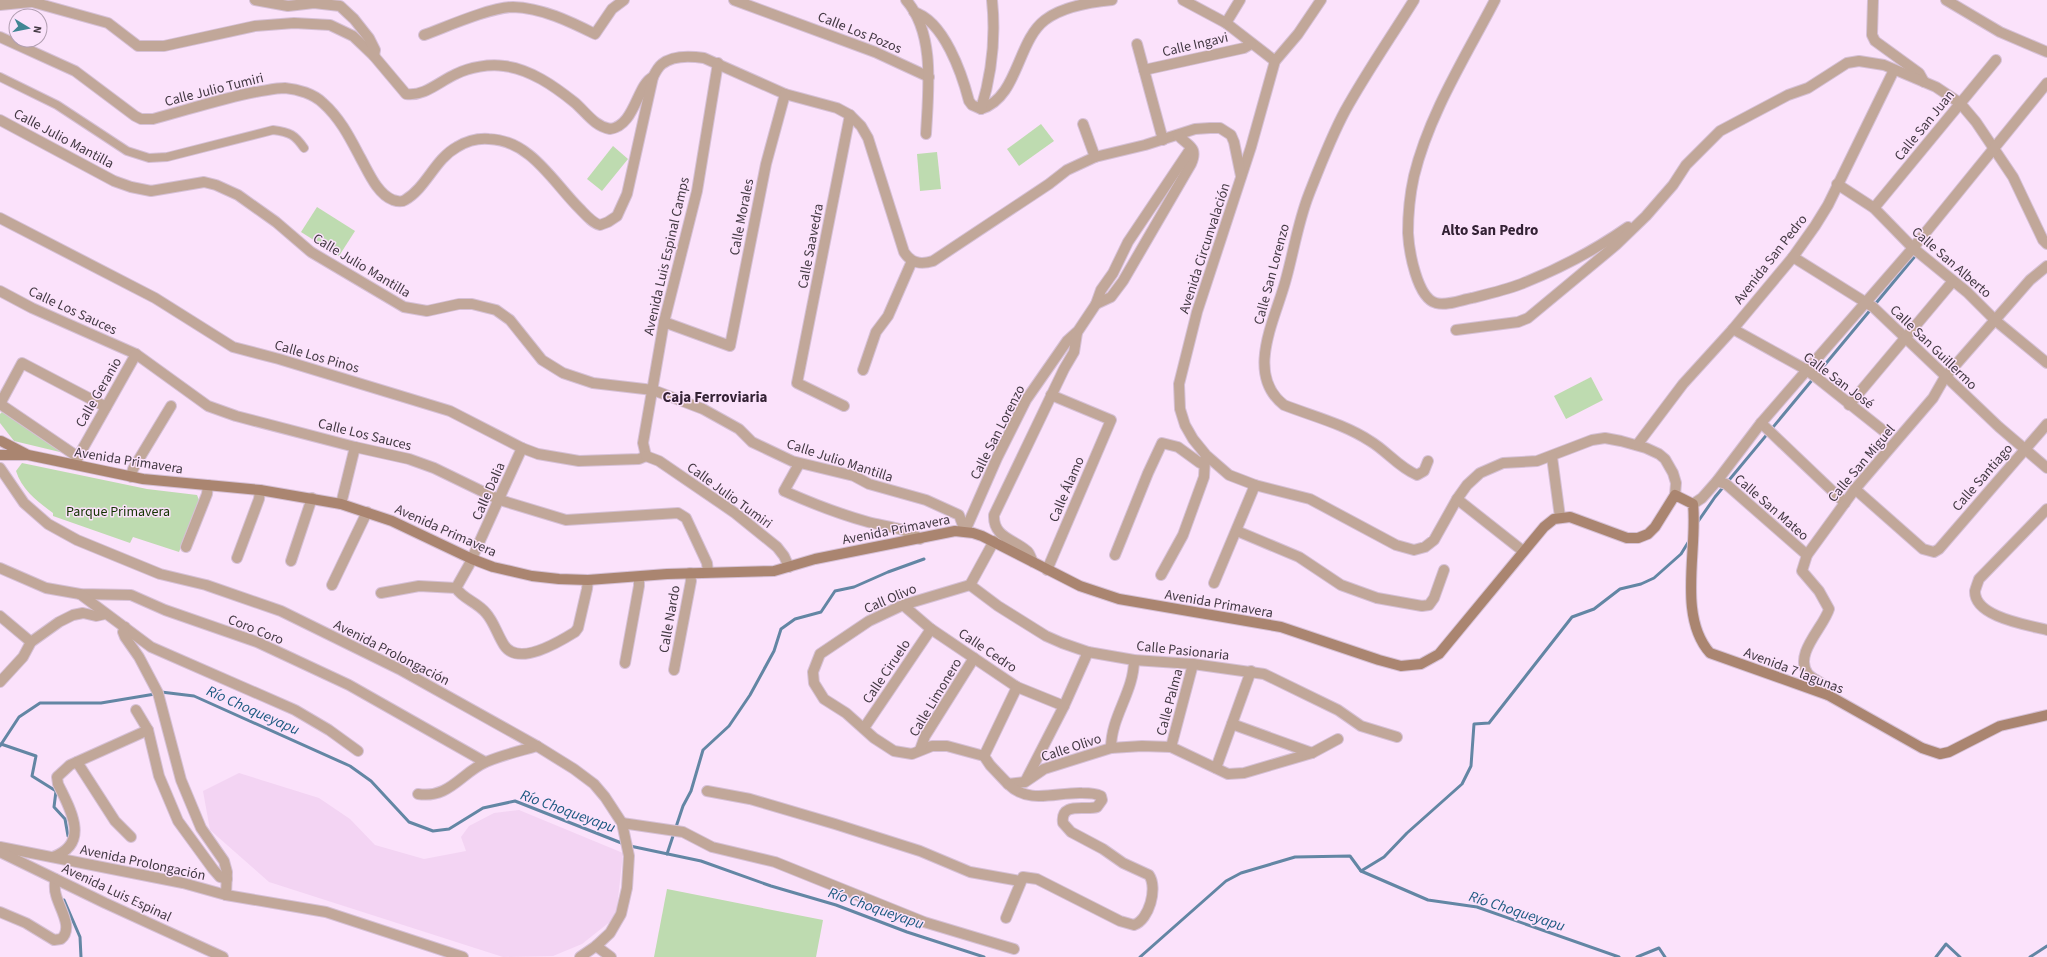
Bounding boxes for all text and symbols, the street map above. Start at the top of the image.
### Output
street label: Calle Los Pozos [815,7,905,59]
north arrow [8,8,48,48]
text: N [29,25,45,35]
street label: Calle Ingavi [1160,28,1230,62]
street label: Calle Julio Tumiri [163,68,266,112]
street label: Calle San Juan [1890,86,1960,165]
street label: Calle Julio Mantilla [10,104,117,174]
street label: Avenida Luis Espinal Camps [639,175,695,337]
street label: Calle Morales [725,177,759,257]
street label: Avenida Circunvalación [1174,180,1236,316]
street label: Calle Saavedra [793,202,829,290]
street label: Avenida San Pedro [1729,210,1812,309]
district label: Alto San Pedro [1441,220,1538,241]
street label: Calle San Lorenzo [1249,222,1295,327]
street label: Calle San Alberto [1907,222,1996,303]
street label: Calle Julio Mantilla [309,229,414,303]
street label: Calle Los Sauces [25,282,120,340]
street label: Calle San Guillermo [1885,301,1982,395]
street label: Calle Los Pinos [272,335,362,379]
street label: Calle San José [1799,348,1878,414]
street label: Calle Geranio [71,354,127,431]
street label: Calle San Lorenzo [965,382,1030,483]
district label: Caja Ferroviaria [663,387,768,408]
street label: Calle Los Sauces [316,414,414,456]
street label: Calle San Miguel [1823,420,1900,507]
street label: Calle Julio Mantilla [784,434,896,488]
street label: Calle Santiago [1948,439,2018,516]
street label: Avenida Primavera [73,443,185,479]
street label: Calle Álamo [1044,454,1090,525]
street label: Calle Julio Tumiri [682,458,776,534]
street label: Calle Dalia [467,459,511,524]
street label: Calle San Mateo [1730,470,1813,546]
street label: Avenida Primavera [391,499,500,562]
park label: Parque Primavera [66,502,170,522]
street label: Avenida Primavera [841,510,952,550]
street label: Call Olivo [861,579,920,619]
street label: Calle Nardo [654,584,686,654]
street label: Avenida Primavera [1163,585,1275,623]
street label: Coro Coro [225,610,287,650]
street label: Avenida Prolongación [330,615,453,691]
street label: Calle Cedro [954,624,1021,678]
street label: Calle Ciruelo [858,635,916,708]
street label: Calle Pasionaria [1135,636,1230,666]
street label: Avenida 7 lagunas [1741,643,1846,699]
street label: Calle Limonero [905,655,967,741]
street label: Calle Palma [1151,667,1188,738]
water label: Río Choqueyapu [203,681,303,740]
street label: Calle Olivo [1039,729,1104,767]
water label: Río Choqueyapu [517,785,618,838]
street label: Avenida Prolongación [78,840,207,886]
street label: Avenida Luis Espinal [59,859,175,927]
water label: Río Choqueyapu [825,882,927,935]
water label: Río Choqueyapu [1466,886,1568,937]

